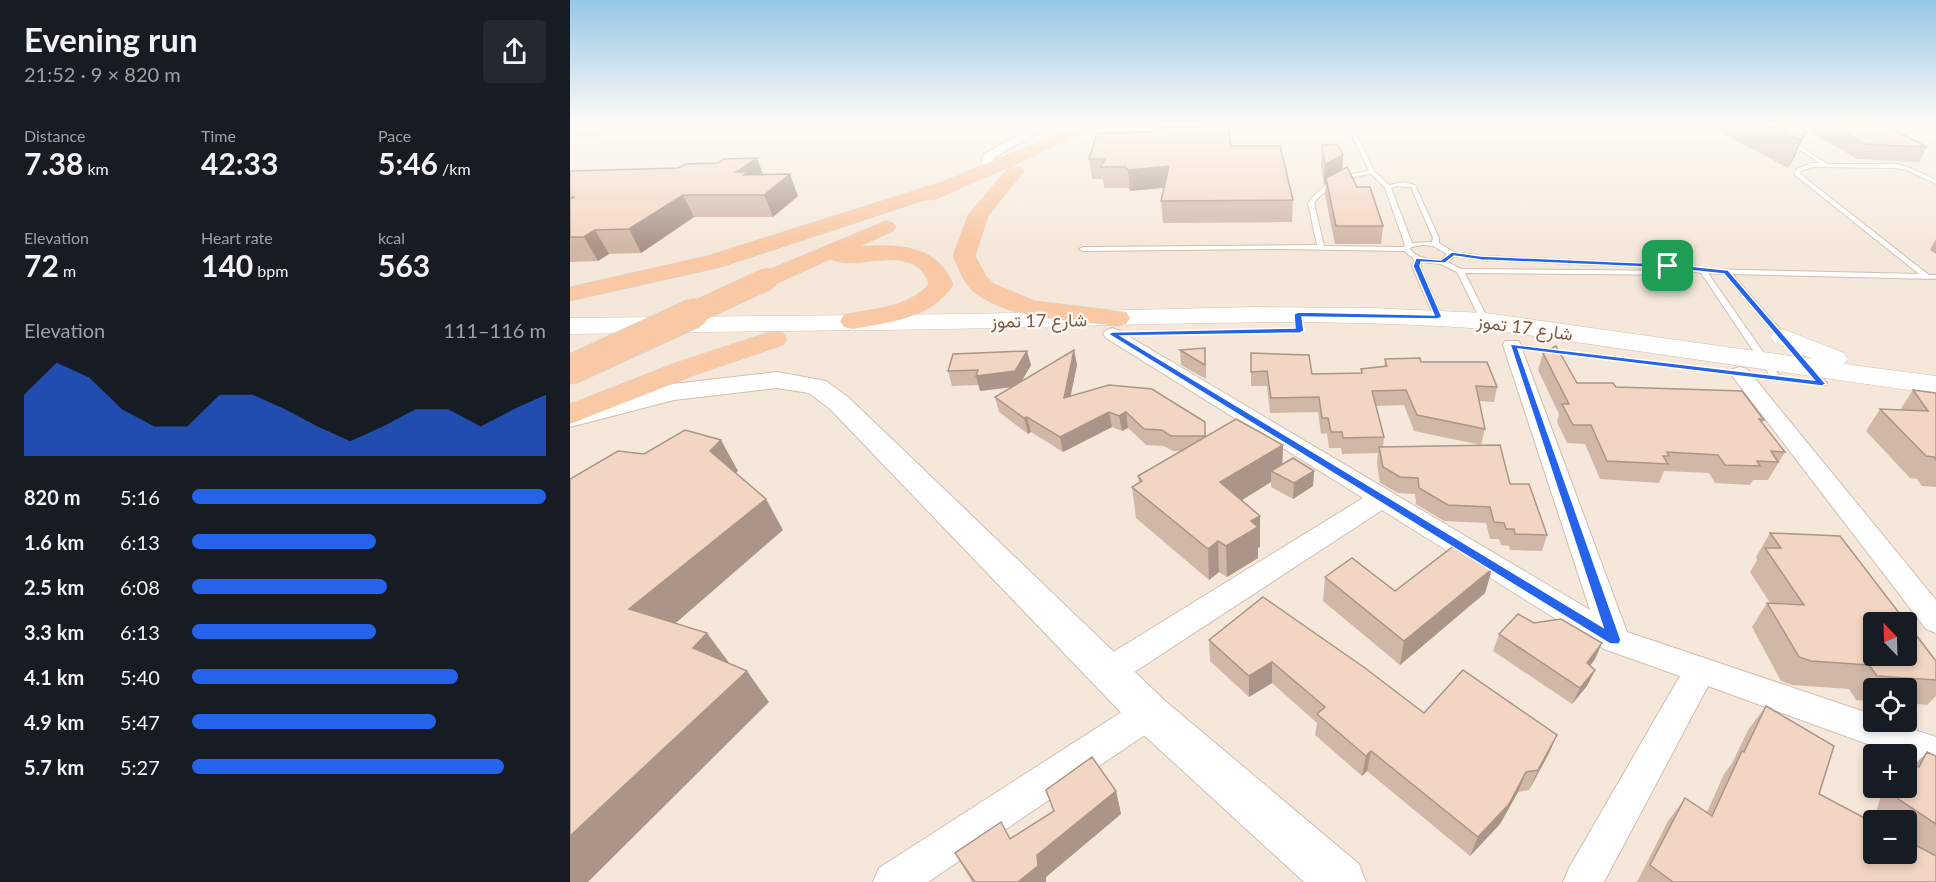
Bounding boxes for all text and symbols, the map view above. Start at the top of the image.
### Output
text: Evening run [24,19,198,59]
button: share [483,20,546,83]
text: 21:52 · 9 × 820 m [24,62,181,86]
text: Distance [24,126,85,145]
text: Time [201,126,236,145]
text: Pace [378,126,411,145]
text: 7.38 [24,145,83,181]
text: 42:33 [201,145,278,181]
text: 5:46 [378,145,438,181]
text: km [83,159,109,178]
text: /km [438,159,471,178]
text: Elevation [24,228,89,247]
text: Heart rate [201,228,273,247]
text: kcal [378,228,405,247]
pin [1642,240,1693,291]
text: 72 [24,247,59,283]
text: 140 [201,247,253,283]
text: 563 [378,247,430,283]
icon: arrive [1651,249,1684,282]
text: m [59,261,76,280]
text: bpm [253,261,288,280]
street label: شارع 17 تموز [990,308,1087,334]
street label: شارع 17 تموز [1475,309,1574,347]
text: Elevation [24,318,105,342]
text: 111–116 m [443,318,546,342]
text: 820 m [24,485,80,509]
text: 5:16 [120,485,160,509]
text: 1.6 km [24,530,84,554]
text: 6:13 [120,530,160,554]
text: 2.5 km [24,575,84,599]
text: 6:08 [120,575,160,599]
north arrow [1863,612,1917,666]
map controls [1863,612,1917,864]
text: 3.3 km [24,620,84,644]
text: 6:13 [120,620,160,644]
text: 4.1 km [24,665,84,689]
text: 5:40 [120,665,160,689]
button: locate [1863,678,1917,732]
text: 4.9 km [24,710,84,734]
text: 5:47 [120,710,160,734]
button: + [1863,744,1917,798]
text: 5.7 km [24,755,84,779]
text: 5:27 [120,755,160,779]
button: − [1863,810,1917,864]

